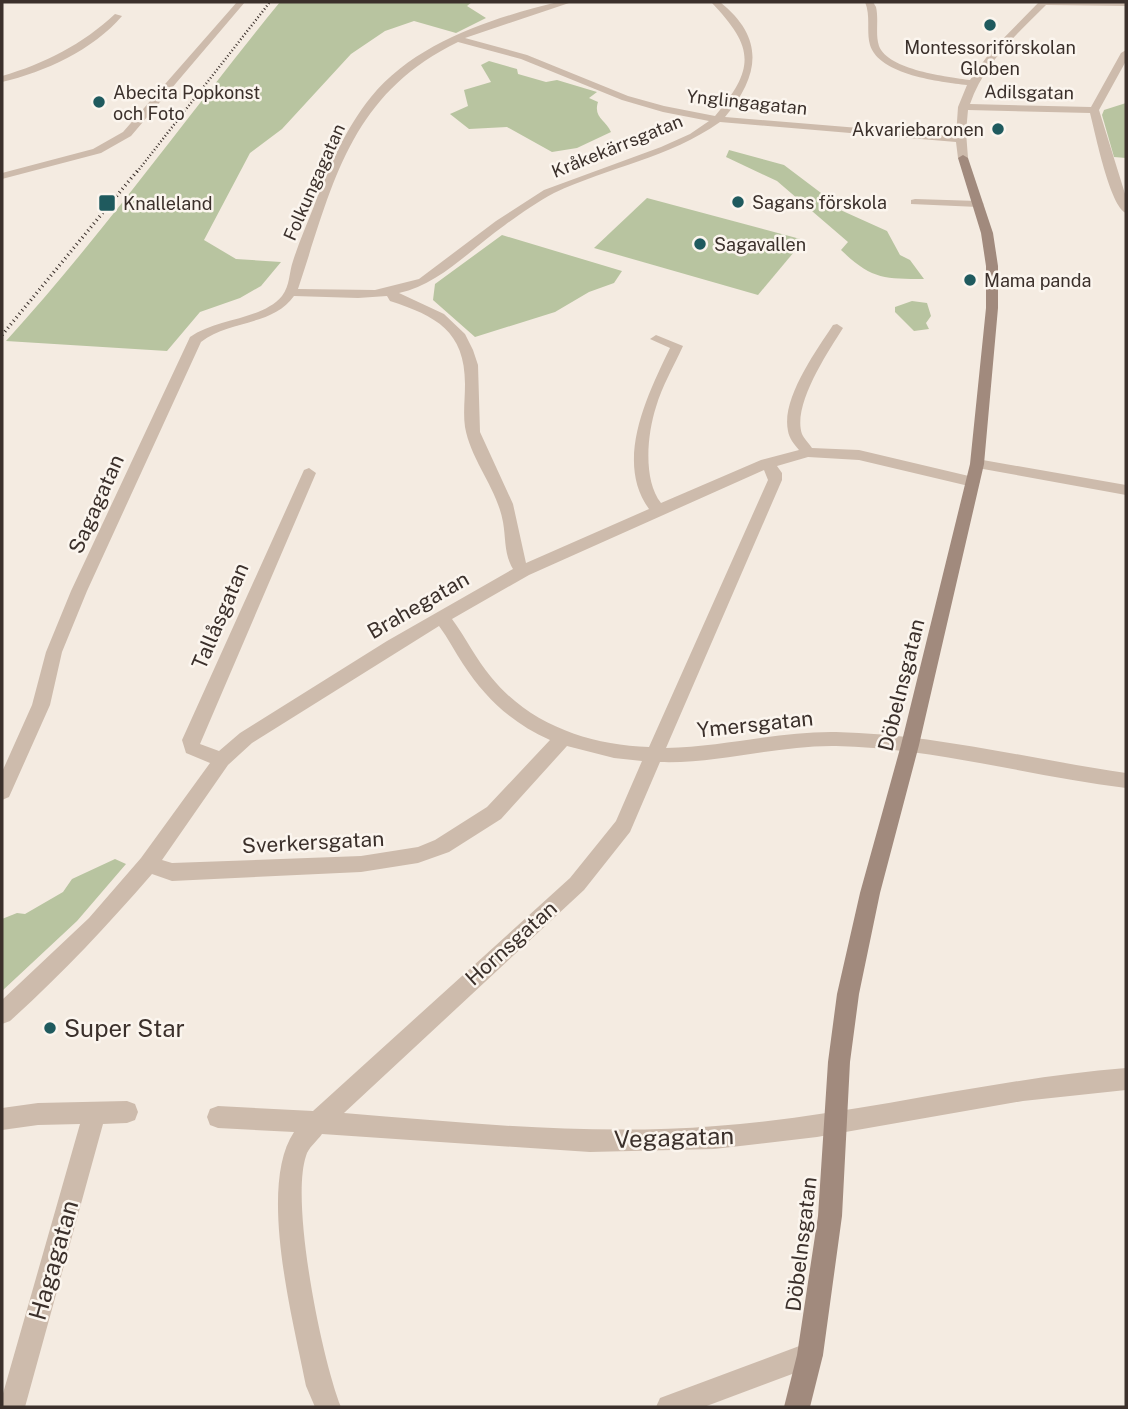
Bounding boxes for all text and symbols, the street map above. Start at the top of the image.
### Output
marker: Montessoriförskolan Globen [982,17,998,33]
place label: Montessoriförskolan Globen [904,37,1076,79]
street label: Adilsgatan [984,81,1074,103]
place label: Abecita Popkonst och Foto [113,82,260,124]
street label: Ynglingagatan [686,85,808,119]
marker: Abecita Popkonst och Foto [91,94,107,110]
street label: Kråkekärrsgatan [548,110,686,182]
place label: Akvariebaronen [852,119,984,140]
street label: Folkungagatan [279,120,349,244]
marker: Akvariebaronen [990,121,1006,137]
place label: Sagans förskola [752,192,887,213]
marker: Knalleland [97,193,117,213]
place label: Knalleland [123,193,212,214]
marker: Sagans förskola [730,194,746,210]
place label: Sagavallen [714,234,806,255]
marker: Sagavallen [692,236,708,252]
place label: Mama panda [984,270,1091,291]
marker: Mama panda [962,272,978,288]
street label: Sagagatan [63,451,129,557]
street label: Tallåsgatan [186,559,254,673]
street label: Brahegatan [363,566,473,644]
street label: Döbelnsgatan [872,616,930,754]
street label: Ymersgatan [696,705,814,743]
street label: Sverkersgatan [241,826,385,858]
street label: Hornsgatan [460,895,562,991]
place label: Super Star [64,1014,185,1042]
marker: Super Star [42,1020,58,1036]
street label: Vegagatan [613,1121,735,1153]
street label: Döbelnsgatan [780,1175,822,1313]
street label: Hagagatan [23,1197,83,1323]

